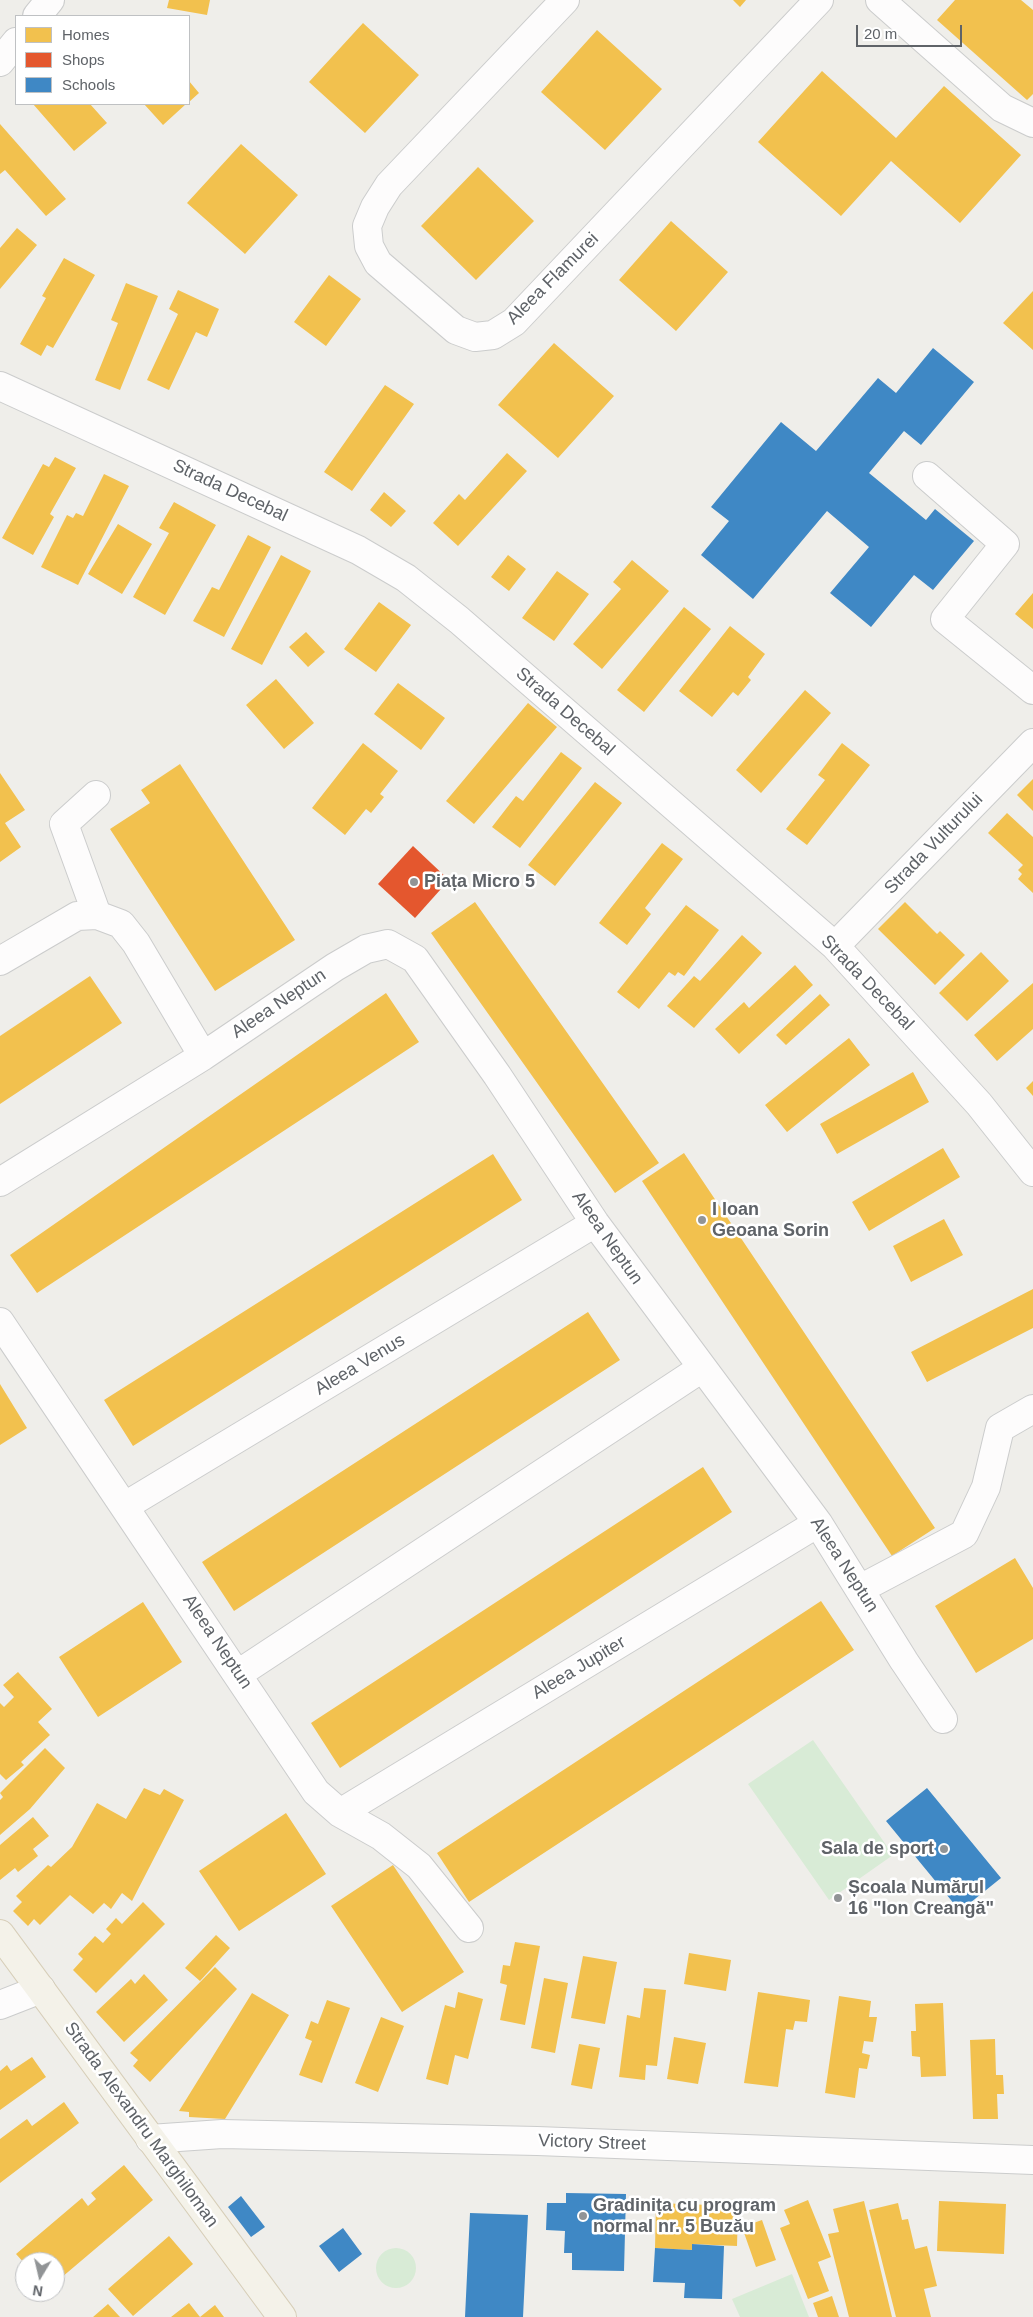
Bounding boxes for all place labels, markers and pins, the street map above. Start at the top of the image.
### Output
place label: Piața Micro 5 [424,871,535,893]
marker: Piața Micro 5 [408,876,420,888]
place label: I Ioan Geoana Sorin [712,1199,829,1242]
marker: I Ioan Geoana Sorin [696,1214,708,1226]
place label: Sala de sport [821,1838,934,1860]
marker: Sala de sport [938,1843,950,1855]
place label: Școala Numărul 16 "Ion Creangă" [848,1877,994,1920]
marker: Școala Numărul 16 "Ion Creangă" [832,1892,844,1904]
place label: Gradinița cu program normal nr. 5 Buzău [593,2195,776,2238]
marker: Gradinița cu program normal nr. 5 Buzău [577,2210,589,2222]

